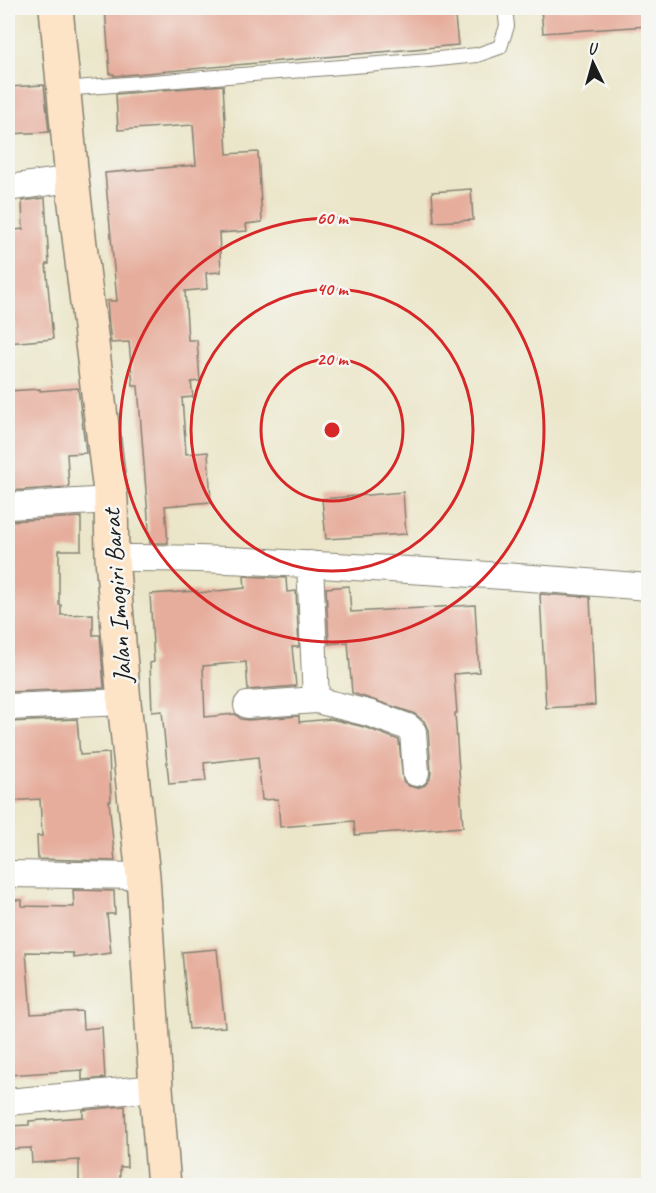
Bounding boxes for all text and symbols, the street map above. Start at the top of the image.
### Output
north arrow [563,33,623,93]
text: U [587,38,600,59]
text: 60 m [316,207,349,229]
text: 40 m [317,278,349,300]
text: 20 m [317,348,349,370]
centre of rings [322,420,342,440]
street label: Jalan Imogiri Barat [94,505,140,686]

